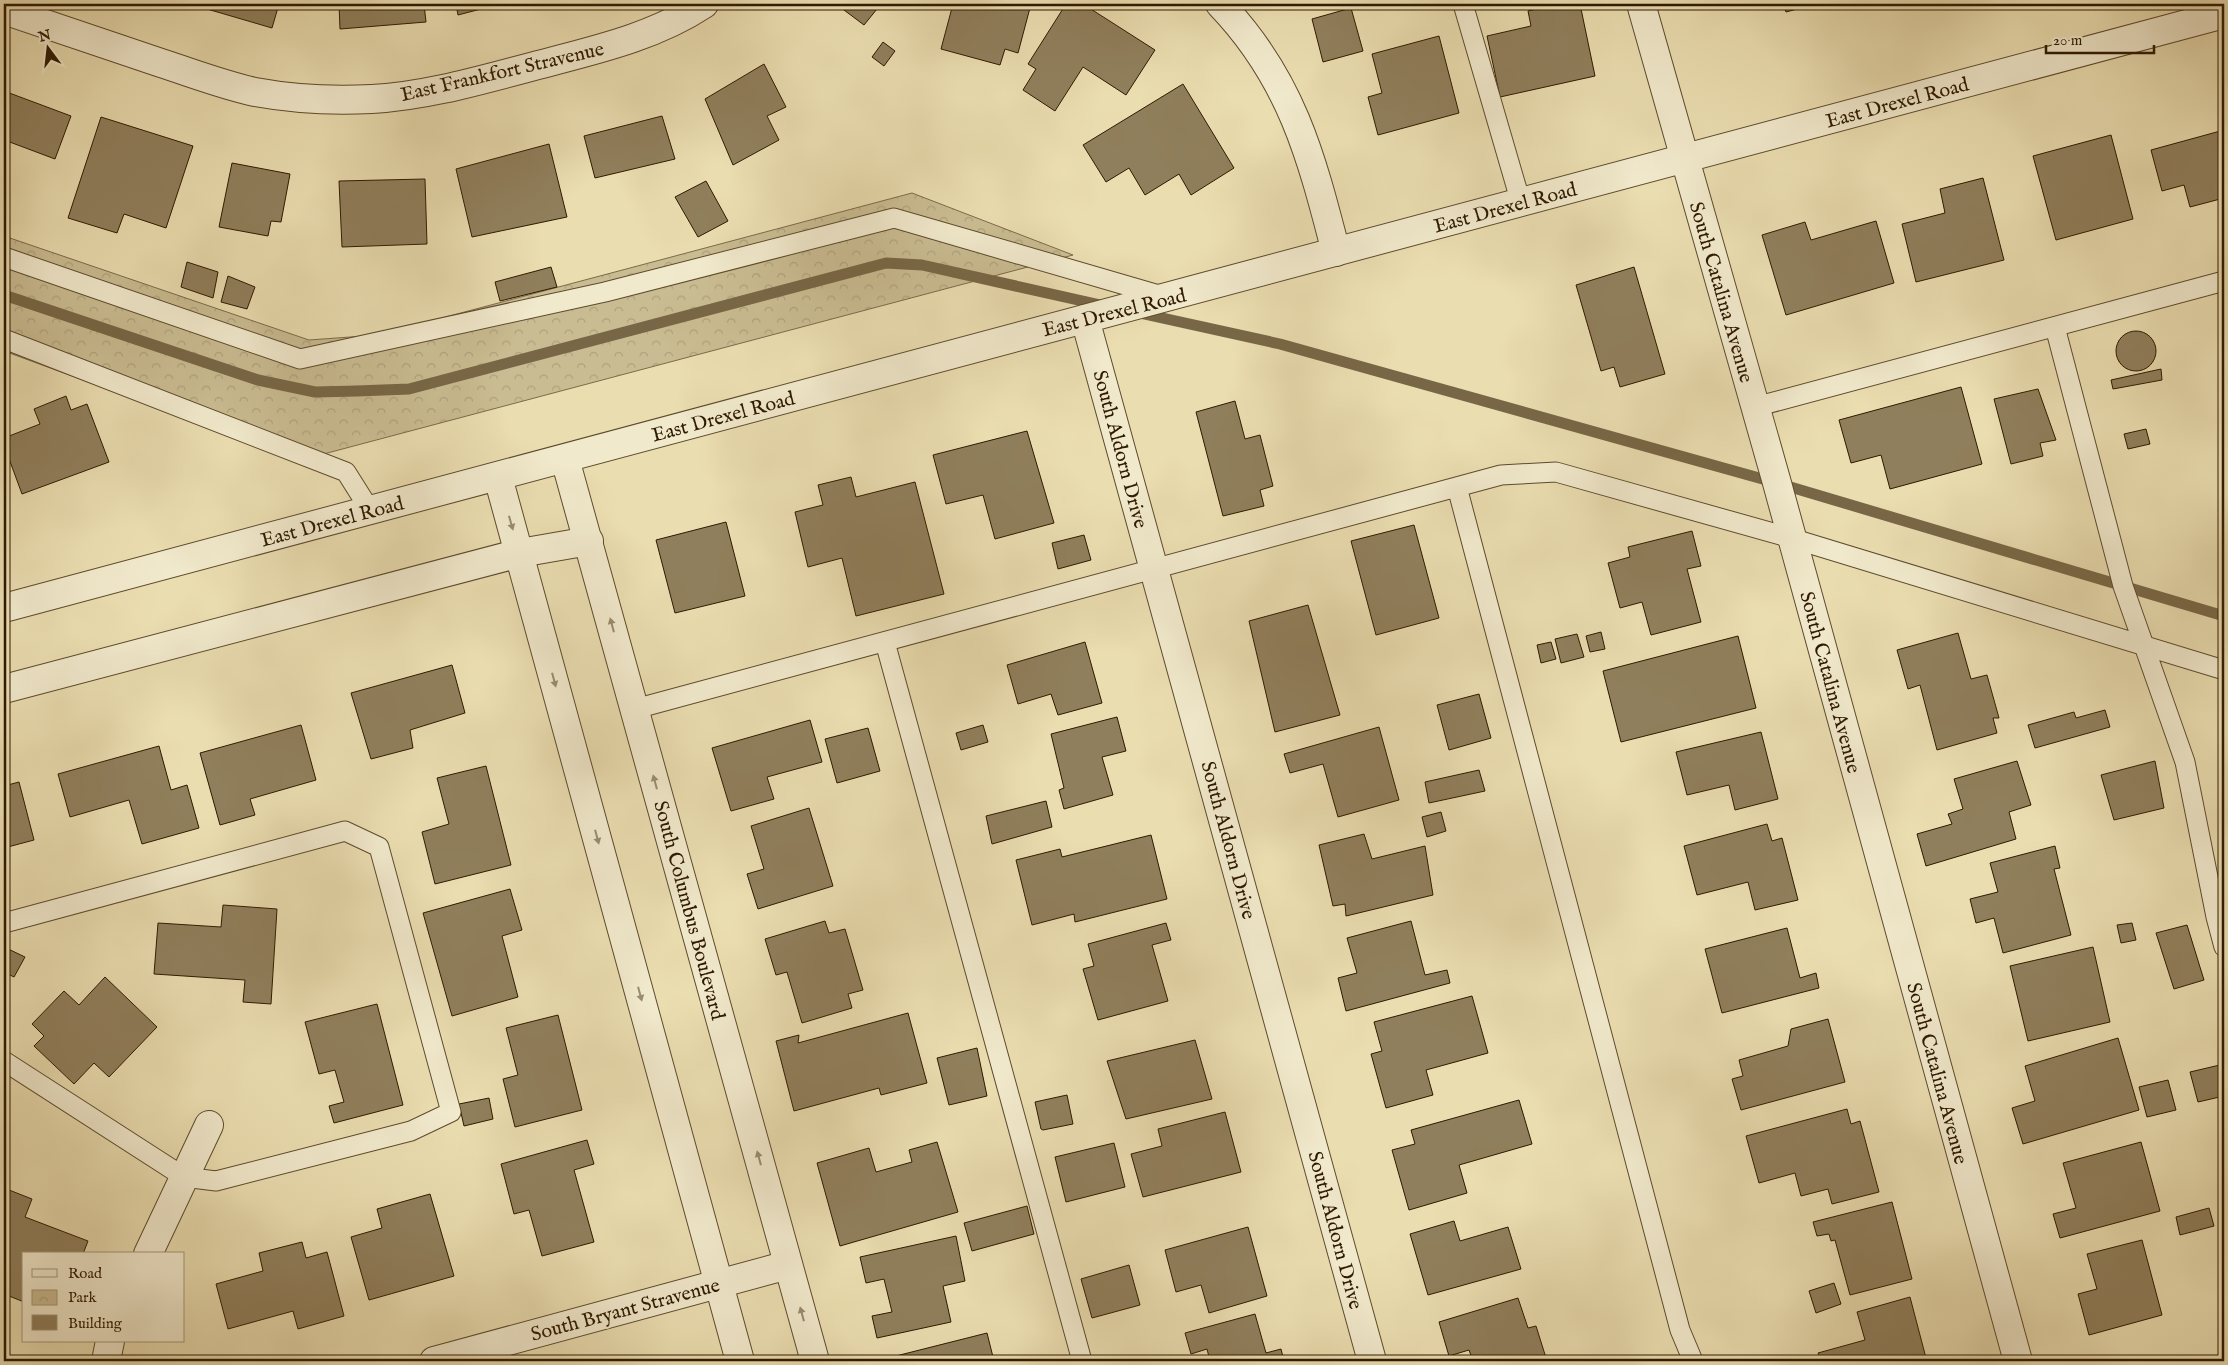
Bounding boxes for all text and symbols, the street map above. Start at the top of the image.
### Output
north arrow [22,22,72,72]
scale bar [2046,22,2153,54]
text: N [36,26,53,47]
text: 20 m [2053,31,2083,50]
street label: East Frankfort Stravenue [398,37,606,108]
street label: East Drexel Road [1823,72,1972,135]
street label: East Drexel Road [1431,177,1580,240]
street label: South Catalina Avenue [1683,199,1758,386]
street label: East Drexel Road [1040,283,1189,343]
street label: South Aldorn Drive [1086,368,1153,531]
street label: East Drexel Road [649,386,798,449]
street label: East Drexel Road [258,491,407,554]
one-way arrow [508,516,516,531]
street label: South Catalina Avenue [1793,589,1866,776]
one-way arrow [607,617,615,632]
one-way arrow [551,673,559,688]
street label: South Aldorn Drive [1194,759,1261,922]
one-way arrow [650,774,658,789]
street label: South Columbus Boulevard [647,798,730,1023]
one-way arrow [593,829,601,845]
street label: South Catalina Avenue [1900,980,1973,1167]
one-way arrow [636,986,644,1001]
street label: South Aldorn Drive [1301,1149,1368,1312]
one-way arrow [754,1150,762,1165]
legend [22,1252,185,1342]
text: Road [68,1264,103,1283]
street label: South Bryant Stravenue [528,1273,723,1348]
text: Park [68,1288,98,1307]
one-way arrow [798,1307,806,1322]
text: Building [68,1314,123,1333]

